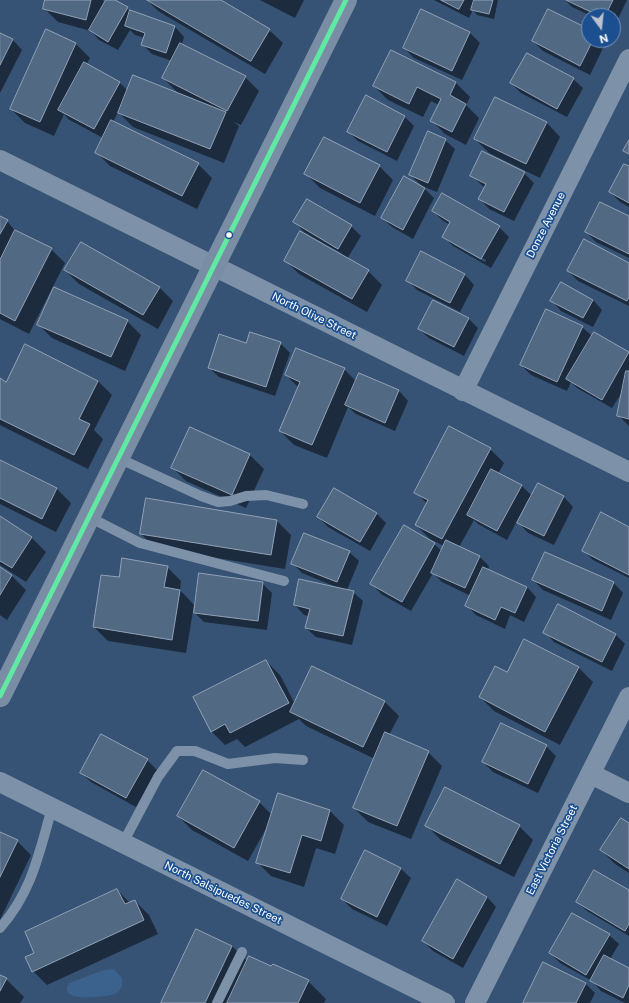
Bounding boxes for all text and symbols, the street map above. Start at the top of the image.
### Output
north arrow [581,8,621,48]
text: N [598,32,610,46]
street label: Donze Avenue [524,190,568,260]
unlabelled marker [224,230,234,240]
street label: North Olive Street [270,290,358,342]
street label: East Victoria Street [524,803,580,897]
street label: North Salsipuedes Street [162,859,284,927]

